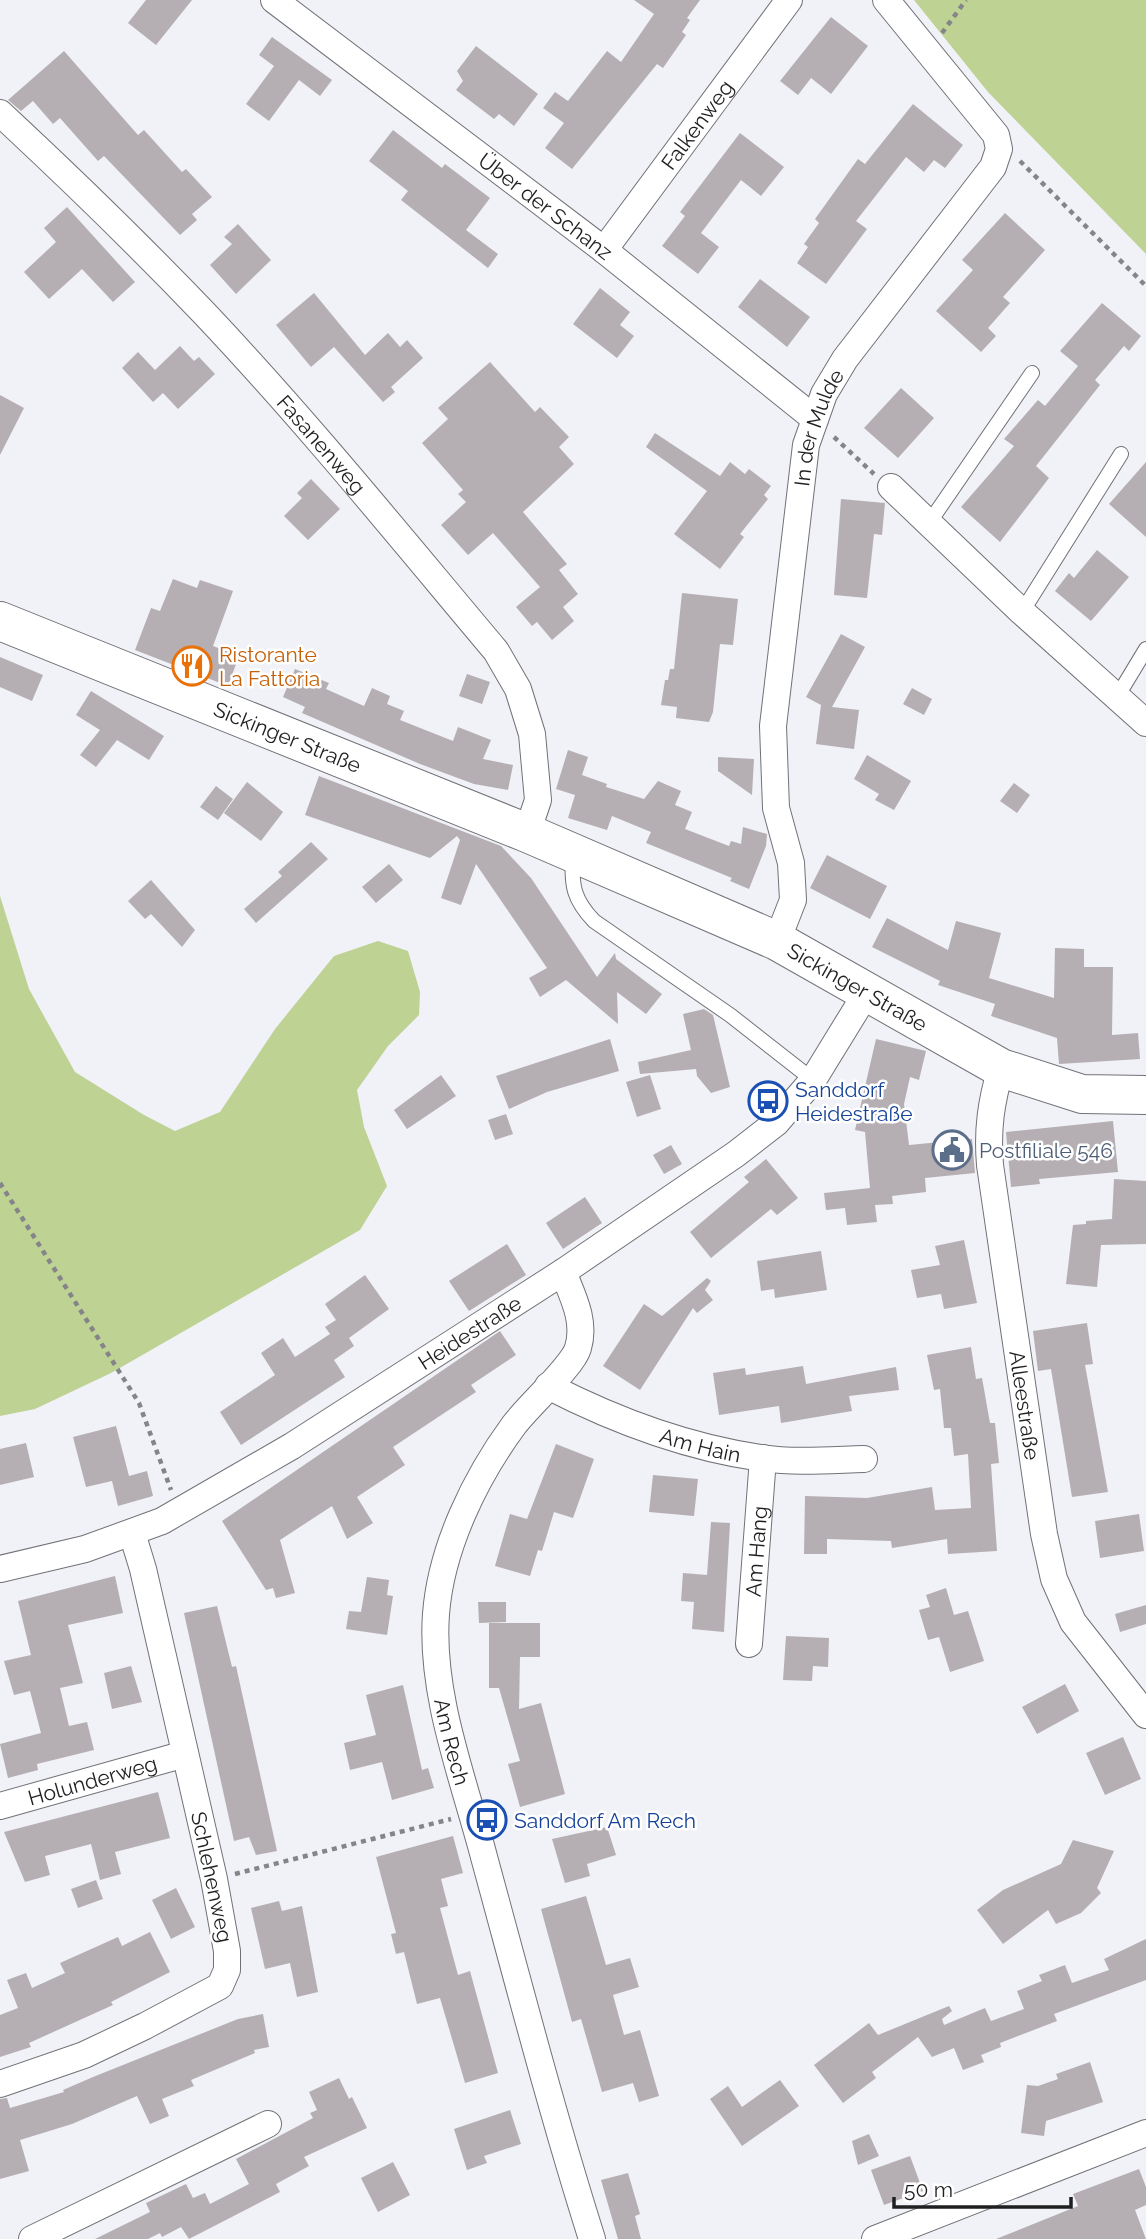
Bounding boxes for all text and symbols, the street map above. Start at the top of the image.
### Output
street label: Falkenweg [655,75,738,174]
street label: Über der Schanz [474,147,618,265]
street label: In der Mulde [789,364,849,487]
street label: Fasanenweg [272,390,371,499]
place label: Ristorante La Fattoria [219,642,320,691]
restaurant icon: Ristorante La Fattoria [171,645,213,687]
street label: Sickinger Straße [210,696,365,778]
street label: Sickinger Straße [783,937,932,1036]
place label: Sanddorf Heidestraße [795,1077,912,1126]
bus stop icon: Sanddorf Heidestraße [747,1080,789,1122]
public building icon: Postfiliale 546 [931,1129,973,1171]
place label: Postfiliale 546 [979,1138,1113,1163]
street label: Heidestraße [413,1290,525,1374]
street label: Alleestraße [1005,1349,1046,1462]
street label: Am Hain [657,1422,743,1467]
street label: Am Hang [740,1505,772,1598]
street label: Am Rech [430,1696,475,1788]
street label: Holunderweg [25,1750,160,1810]
bus stop icon: Sanddorf Am Rech [466,1799,508,1841]
place label: Sanddorf Am Rech [514,1808,696,1833]
street label: Schlehenweg [186,1809,238,1945]
scale bar [894,2166,1071,2210]
text: 50 m [904,2177,953,2202]

